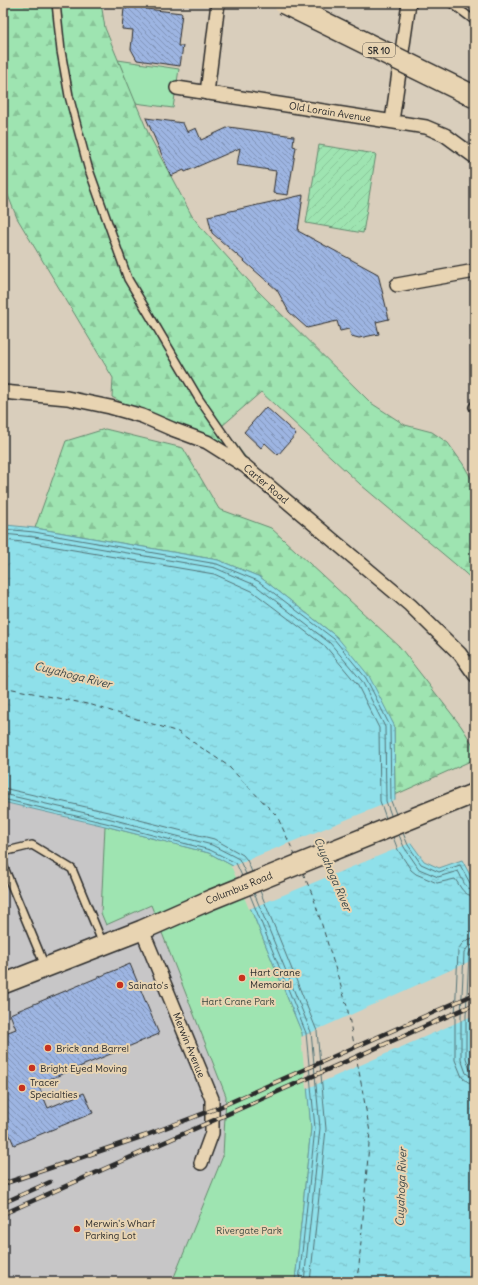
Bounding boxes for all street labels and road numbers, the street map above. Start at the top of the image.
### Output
road number: SR 10 [363,43,395,57]
street label: Old Lorain Avenue [288,99,372,125]
street label: Carter Road [241,461,291,507]
street label: Columbus Road [204,869,274,907]
street label: Merwin Avenue [170,1010,208,1080]

